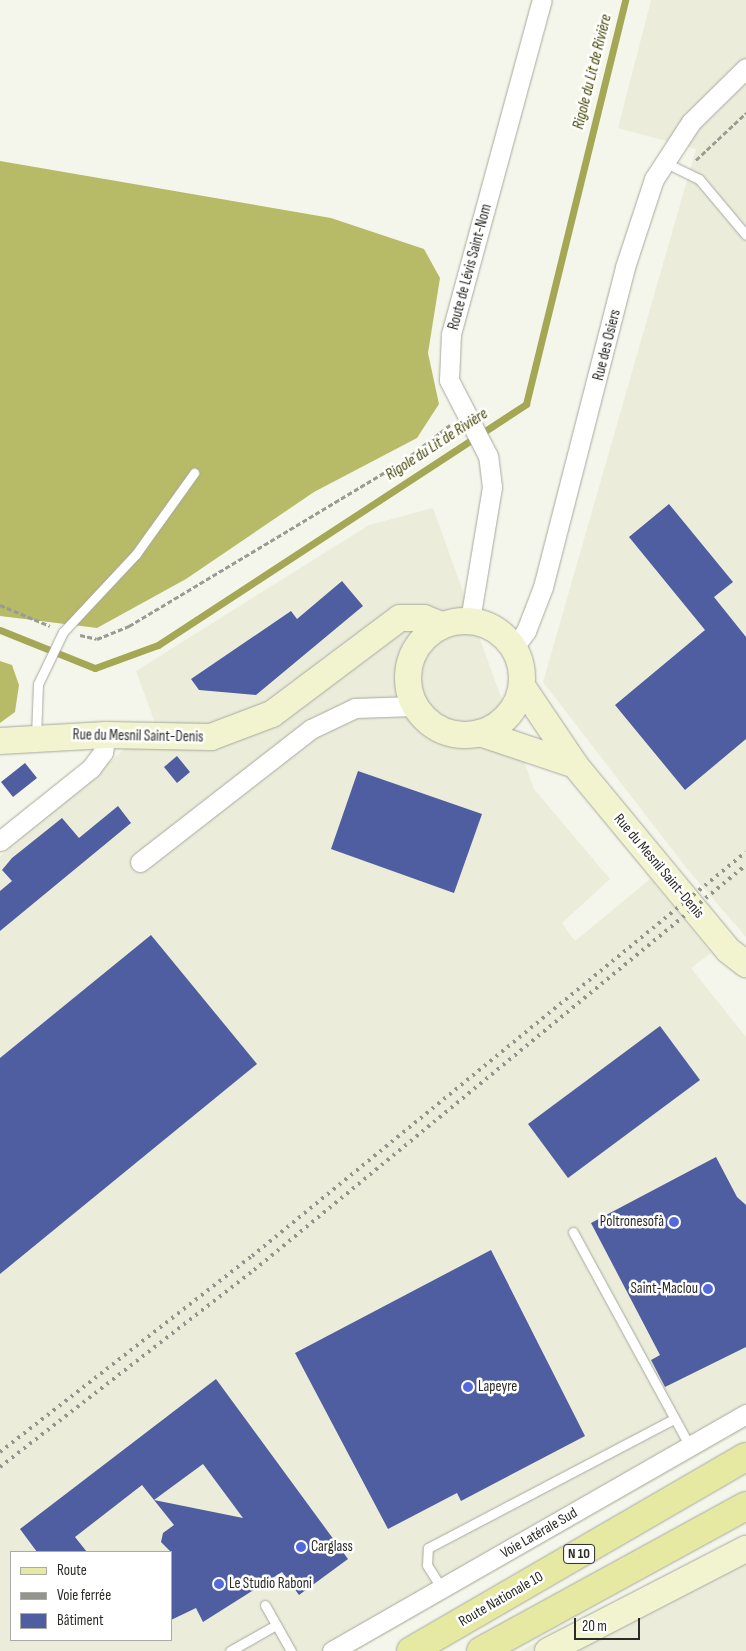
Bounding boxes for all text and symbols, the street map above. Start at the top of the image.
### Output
water label: Rigole du Lit de Rivière [569,13,617,131]
street label: Route de Lévis Saint-Nom [445,202,495,332]
street label: Rue des Osiers [589,308,625,382]
water label: Rigole du Lit de Rivière [382,405,492,485]
street label: Rue du Mesnil Saint-Denis [72,726,204,746]
street label: Rue du Mesnil Saint-Denis [610,810,708,922]
place label: Poltronesofà [600,1213,664,1231]
marker: Poltronesofà [668,1216,680,1228]
place label: Saint-Maclou [630,1280,698,1298]
marker: Saint-Maclou [702,1283,714,1295]
place label: Lapeyre [478,1378,517,1396]
marker: Lapeyre [462,1381,474,1393]
street label: Voie Latérale Sud [497,1504,581,1562]
place label: Carglass [311,1538,353,1556]
marker: Carglass [295,1541,307,1553]
road number: N 10 [563,1542,595,1566]
legend [10,1551,172,1641]
text: Route [57,1561,87,1580]
street label: Route Nationale 10 [456,1568,546,1630]
place label: Le Studio Raboni [229,1575,312,1593]
marker: Le Studio Raboni [213,1578,225,1590]
text: Voie ferrée [57,1586,111,1605]
scale bar [576,1608,642,1640]
text: Bâtiment [57,1611,104,1630]
text: 20 m [582,1617,607,1636]

